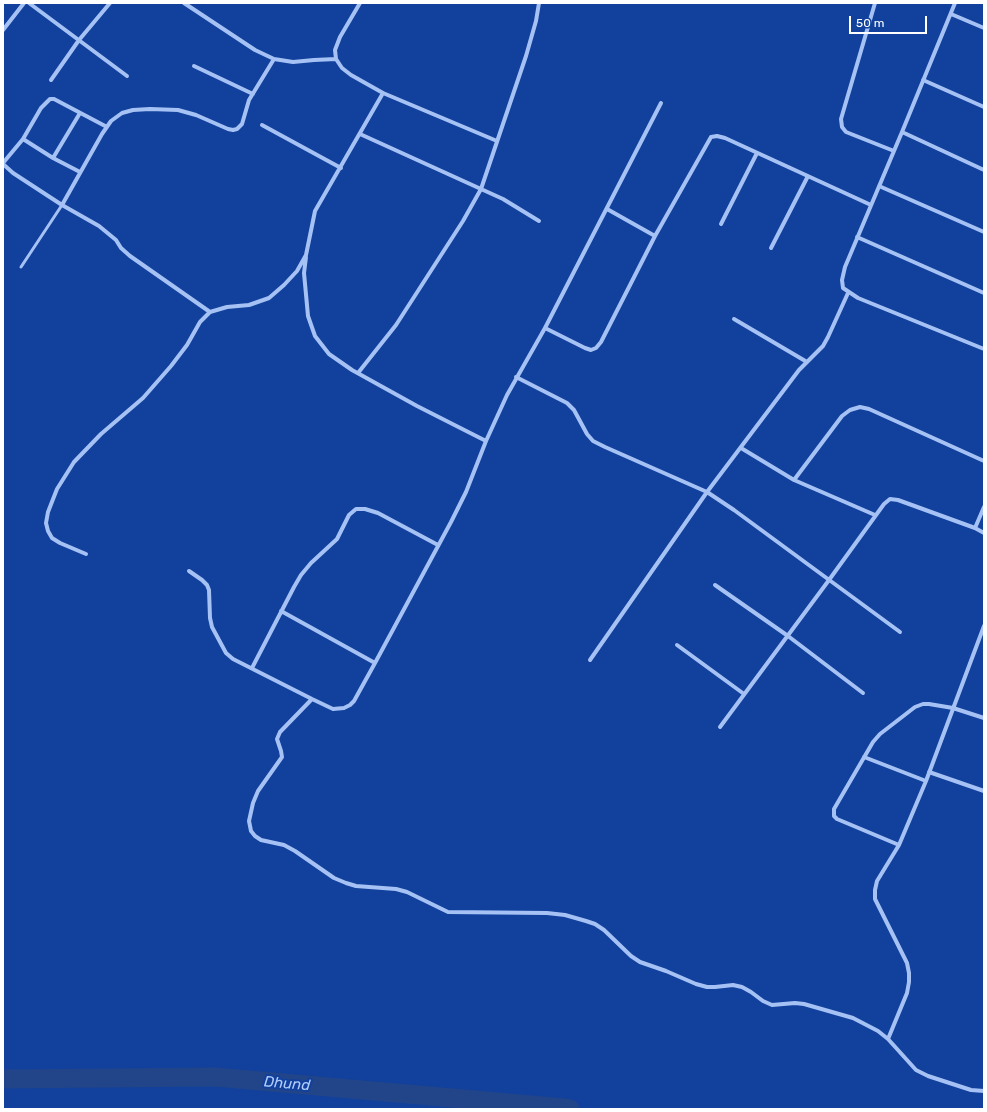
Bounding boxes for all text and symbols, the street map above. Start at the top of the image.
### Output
scale bar [851,8,929,34]
text: 50 m [856,16,884,30]
water label: Dhund [263,1073,311,1095]

